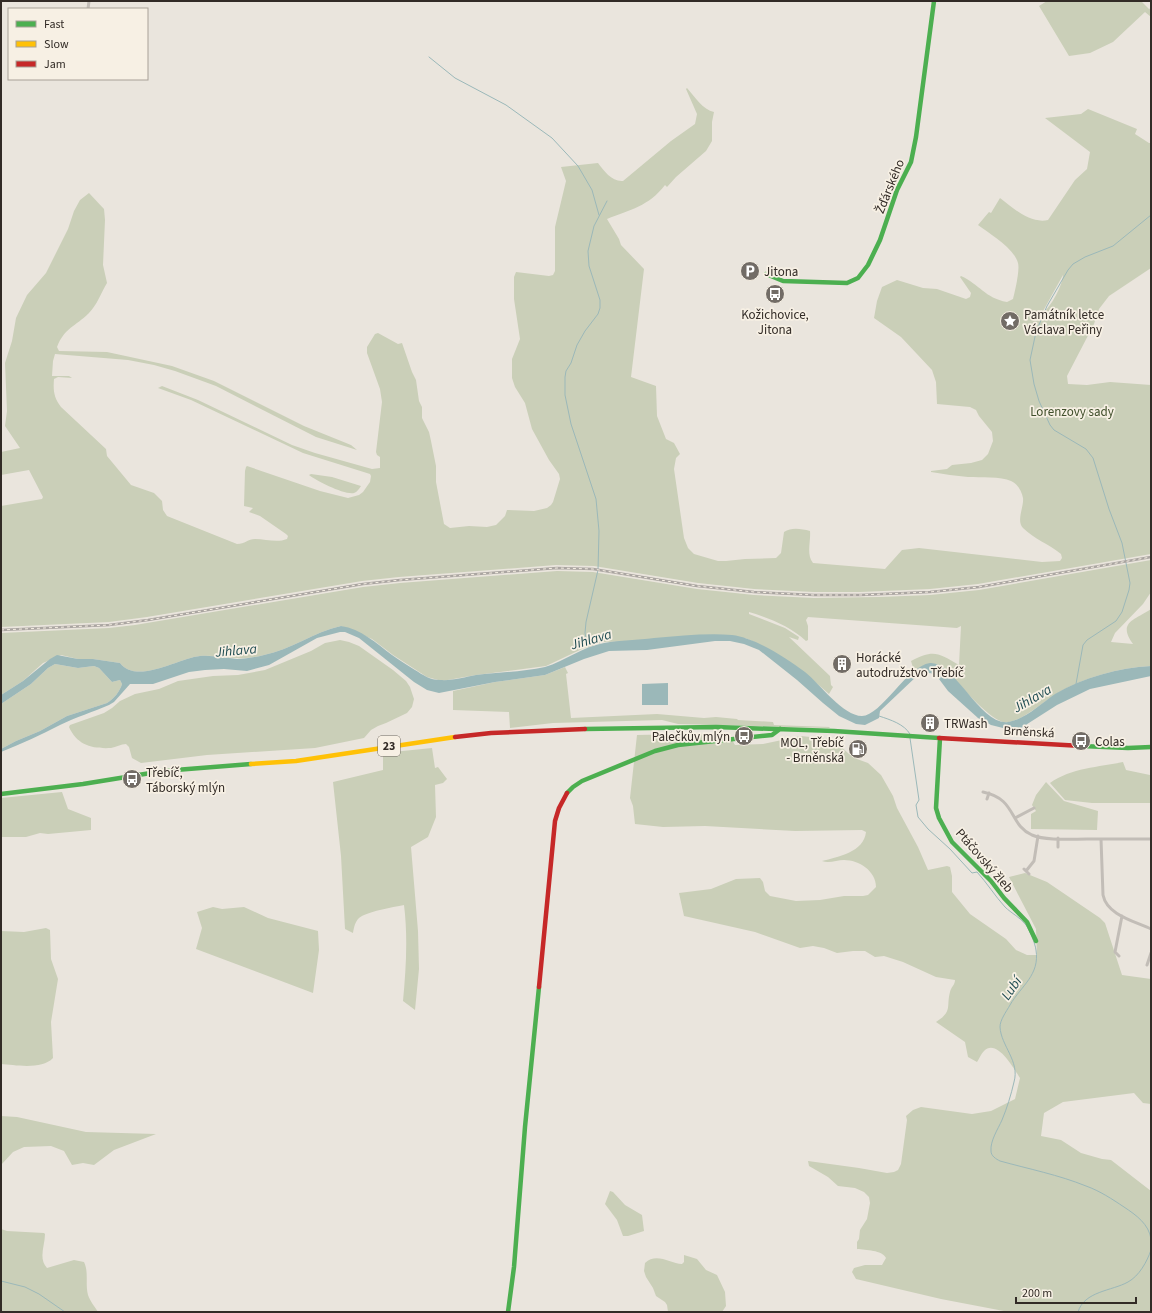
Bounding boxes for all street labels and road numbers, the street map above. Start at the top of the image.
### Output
street label: Žďárského [871,156,909,216]
street label: Brněnská [1003,722,1055,742]
road number: 23 [378,736,400,756]
street label: Ptáčovský žleb [951,825,1017,897]

